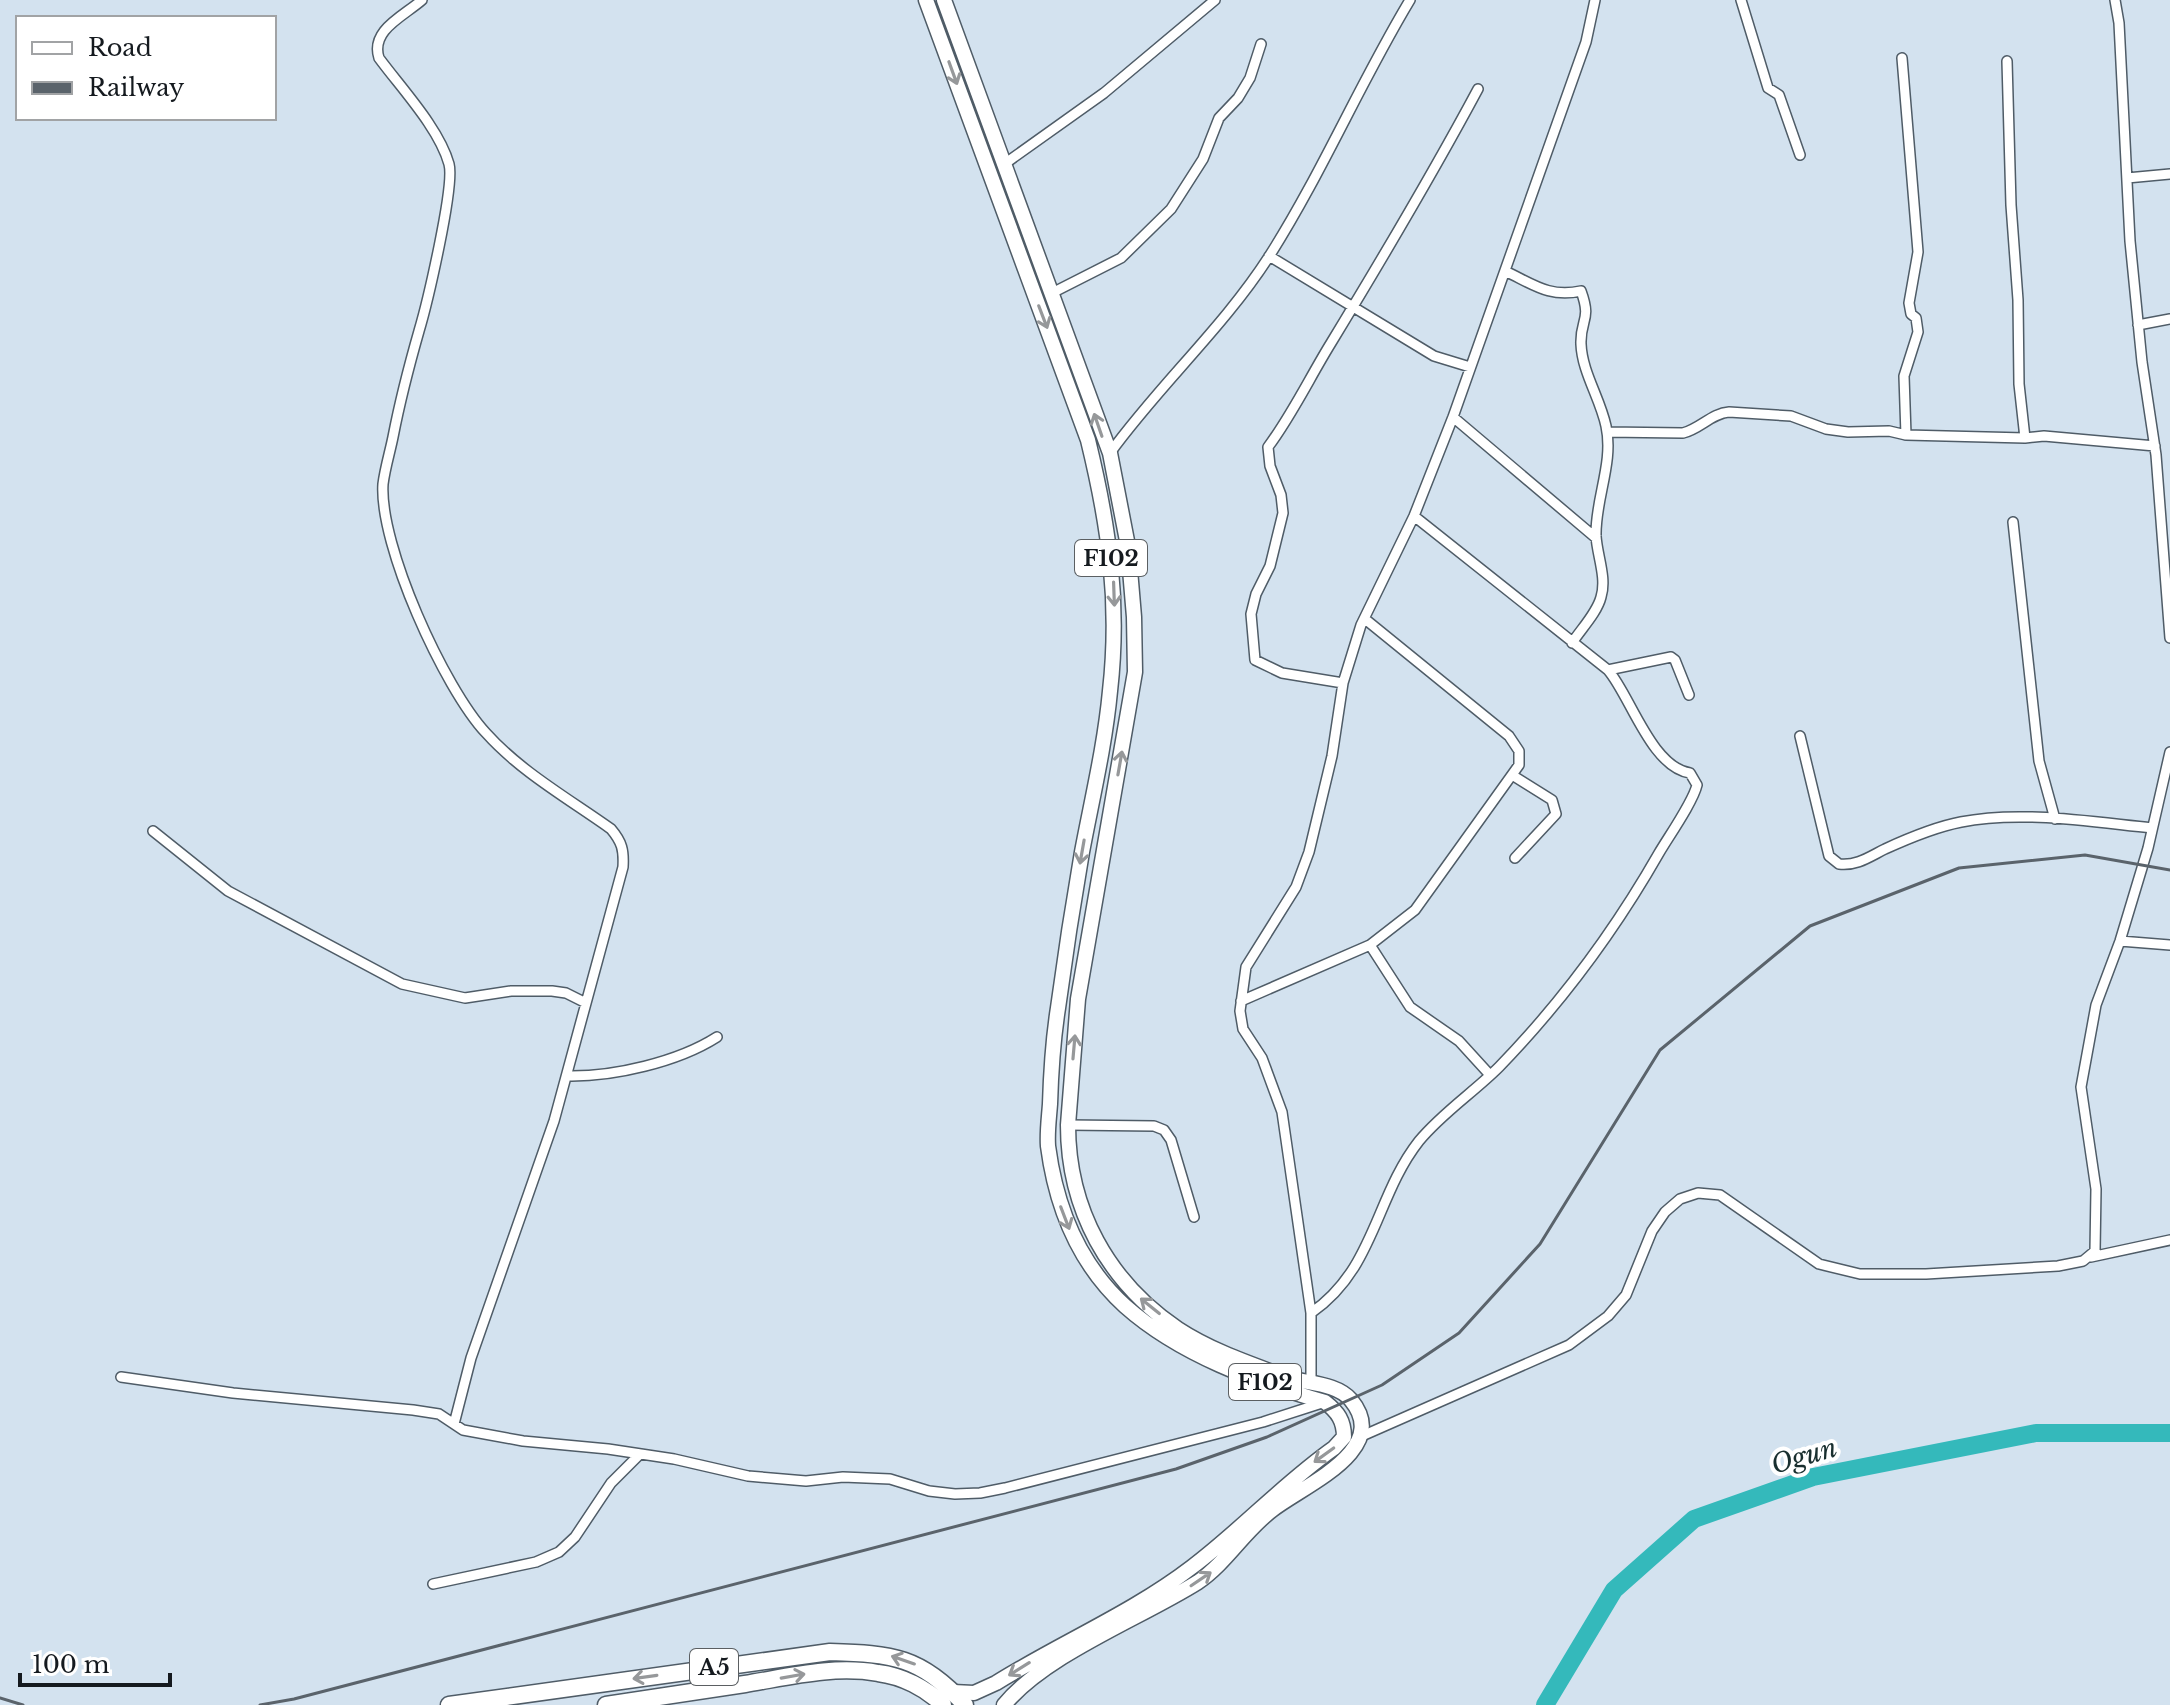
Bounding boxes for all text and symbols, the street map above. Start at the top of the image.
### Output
legend [16,16,276,120]
text: Road [88,33,152,62]
one-way arrow [946,60,961,85]
text: Railway [88,73,185,102]
one-way arrow [1037,304,1051,329]
one-way arrow [1089,412,1104,437]
road number: F102 [1075,540,1147,576]
one-way arrow [1106,580,1121,607]
one-way arrow [1113,751,1128,776]
one-way arrow [1074,839,1089,864]
one-way arrow [1067,1034,1082,1061]
one-way arrow [1059,1205,1073,1230]
one-way arrow [1139,1297,1160,1315]
road number: F102 [1229,1364,1301,1400]
water label: Ogun [1767,1431,1841,1481]
one-way arrow [1314,1447,1336,1463]
one-way arrow [1189,1570,1211,1587]
scale bar [20,1637,170,1687]
road number: A5 [690,1649,738,1685]
text: 100 m [32,1650,110,1679]
one-way arrow [891,1651,916,1666]
one-way arrow [1008,1662,1031,1678]
one-way arrow [780,1667,806,1682]
one-way arrow [633,1670,659,1685]

